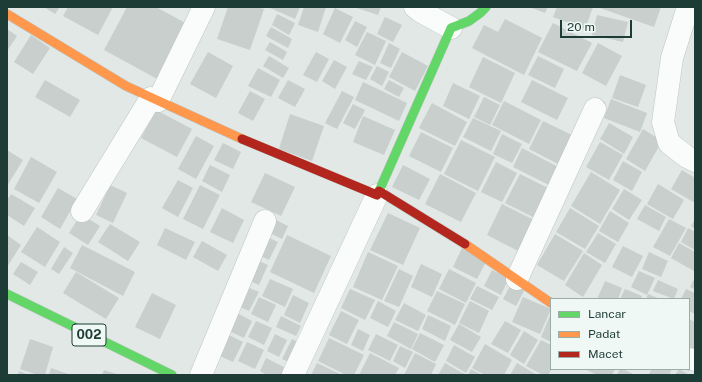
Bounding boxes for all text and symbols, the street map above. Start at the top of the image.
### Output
scale bar [562,12,634,38]
text: 20 m [567,20,595,34]
legend [550,298,690,370]
text: Lancar [588,307,626,321]
road number: 002 [72,324,106,346]
text: Padat [588,327,620,341]
text: Macet [588,347,623,361]

